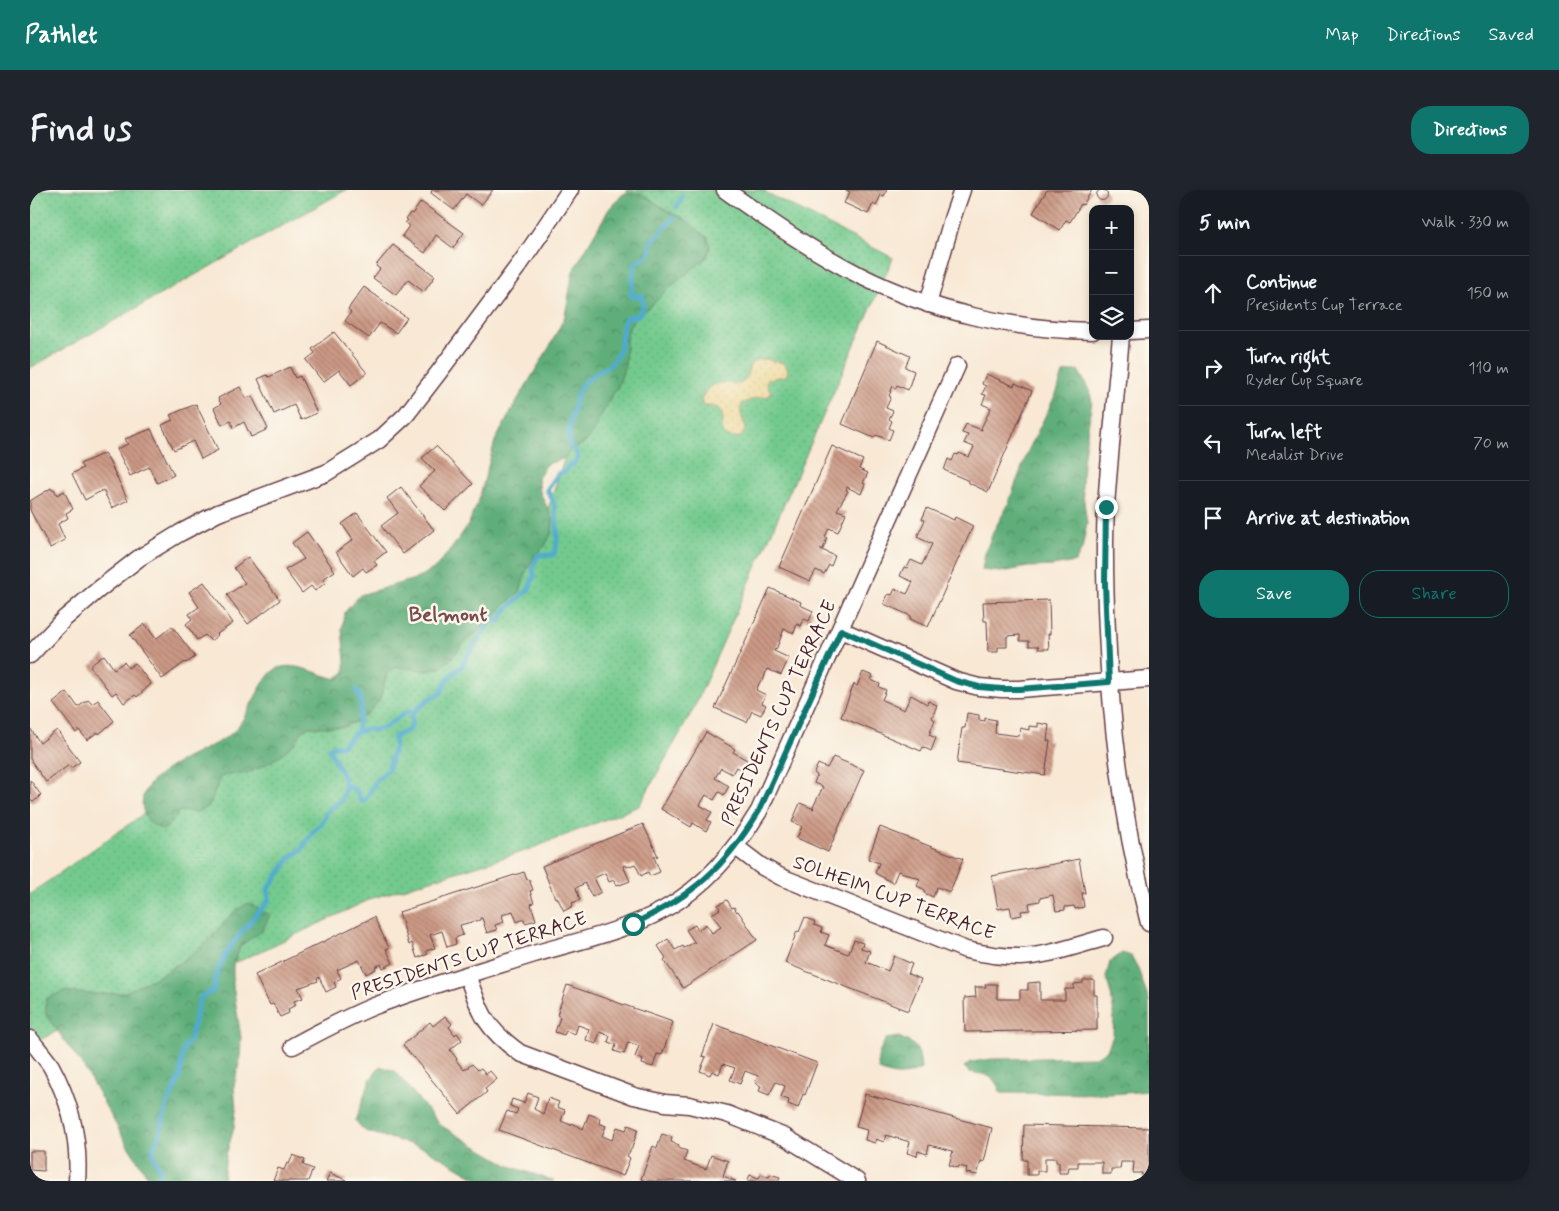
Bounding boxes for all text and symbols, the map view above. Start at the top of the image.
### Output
text: Pathlet [25,20,97,51]
text: Map [1326,23,1359,47]
text: Directions [1387,23,1461,47]
text: Saved [1489,23,1534,47]
button: Directions [1411,106,1529,154]
text: Find us [30,107,132,153]
map controls [1089,205,1134,340]
button: + [1089,205,1134,250]
text: 5 min [1199,209,1251,237]
text: Walk · 330 m [1421,212,1509,233]
button: − [1089,250,1134,295]
text: Continue [1246,270,1317,295]
icon: ahead [1199,279,1227,307]
text: 150 m [1467,283,1509,304]
button: layers [1089,295,1134,340]
text: Presidents Cup Terrace [1246,295,1403,316]
text: Turn right [1246,345,1330,370]
icon: right [1199,354,1227,382]
text: 110 m [1468,358,1509,379]
text: Ryder Cup Square [1246,370,1363,391]
text: Turn left [1246,420,1322,445]
icon: left [1199,429,1227,457]
text: 70 m [1473,433,1509,454]
text: Medalist Drive [1246,445,1344,466]
route end [1095,496,1118,519]
icon: arrive [1199,504,1227,532]
text: Arrive at destination [1246,506,1410,531]
button: Save [1199,570,1349,618]
button: Share [1359,570,1509,618]
street label: PRESIDENTS CUP TERRACE [716,596,842,830]
district label: Belmont [409,601,487,629]
street label: SOLHEIM CUP TERRACE [790,850,998,946]
street label: PRESIDENTS CUP TERRACE [348,906,590,1006]
route start [622,913,645,936]

